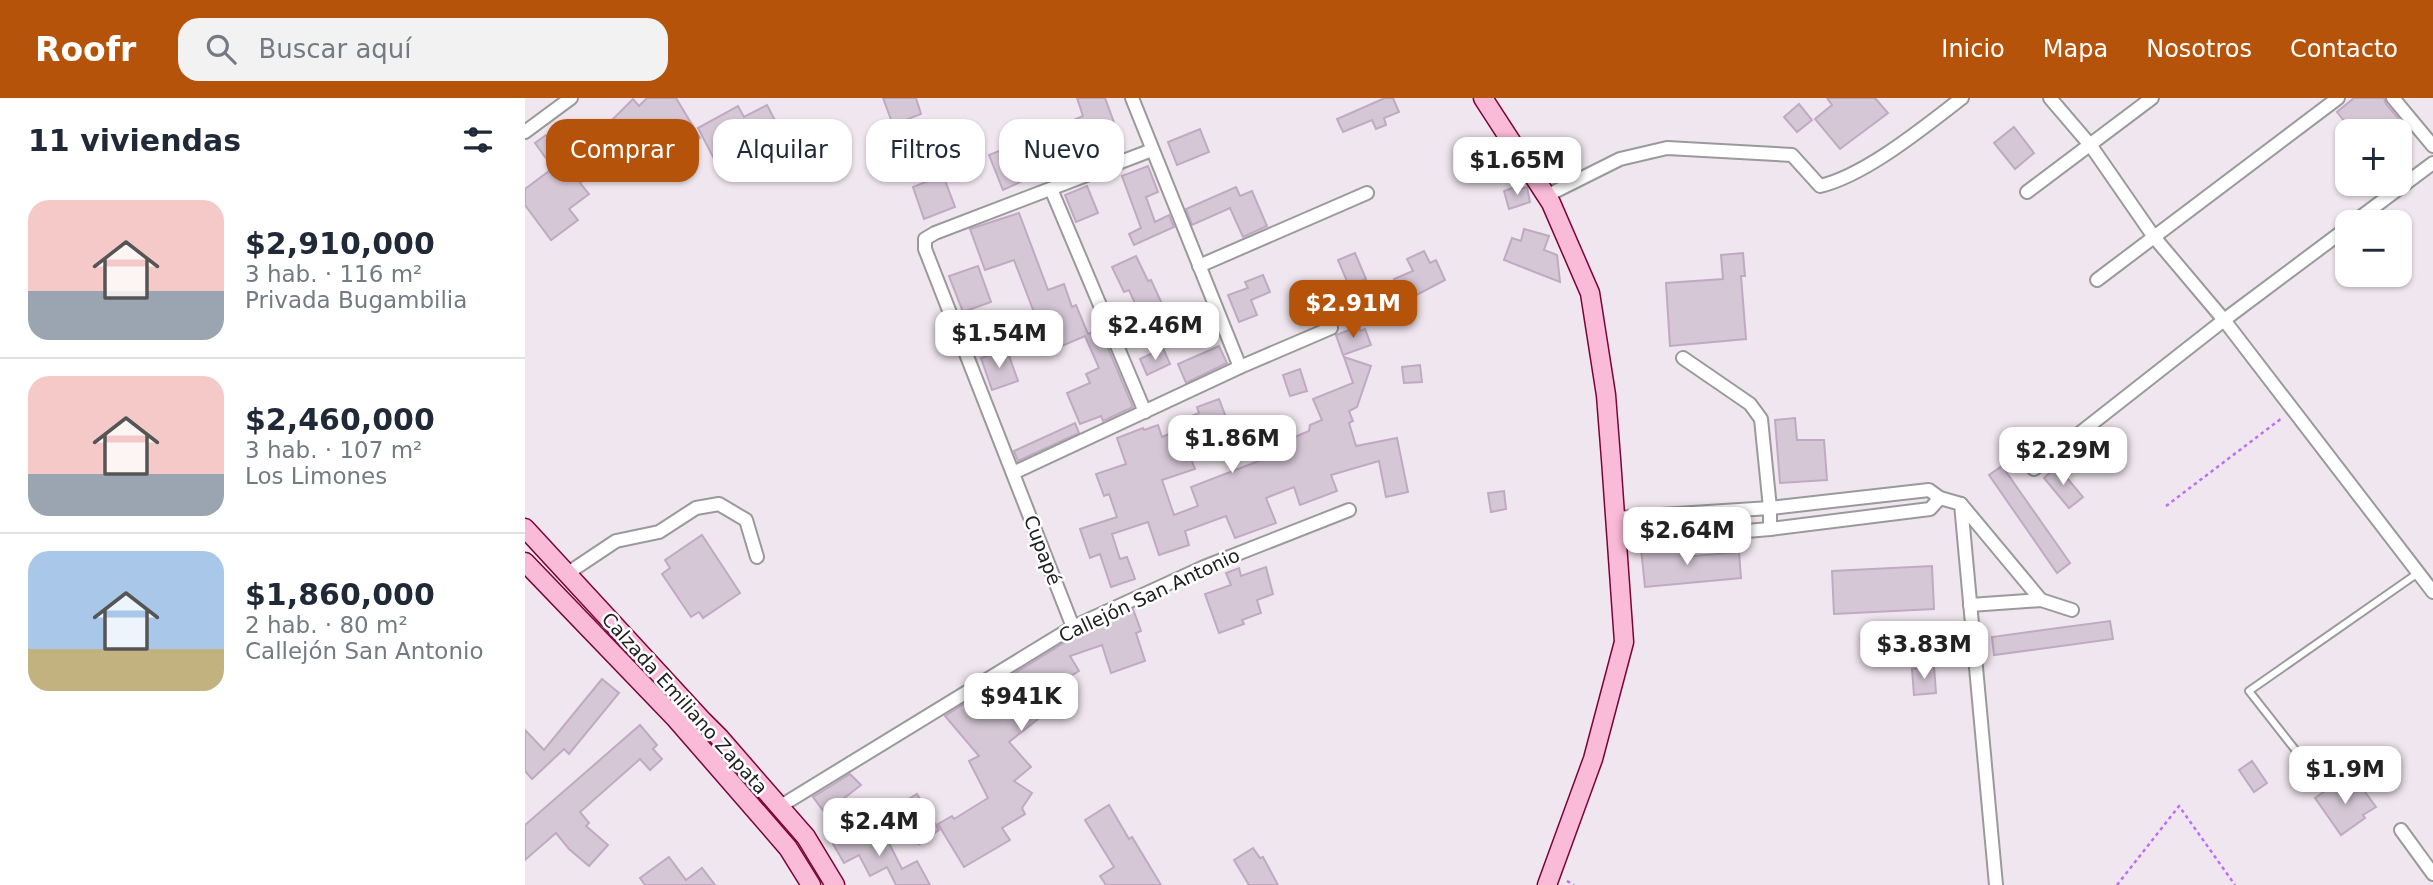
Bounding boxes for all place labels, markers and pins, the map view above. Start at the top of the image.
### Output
pin: $1.65M [1460,138,1574,197]
pin: $2.91M [1296,280,1410,340]
pin: $2.46M [1098,302,1212,362]
pin: $1.54M [942,310,1056,370]
pin: $1.86M [1175,416,1289,475]
pin: $2.29M [2006,428,2120,487]
pin: $2.64M [1630,508,1744,567]
pin: $3.83M [1867,622,1981,681]
pin: $941K [972,674,1070,733]
pin: $1.9M [2296,746,2394,806]
pin: $2.4M [830,798,928,858]

